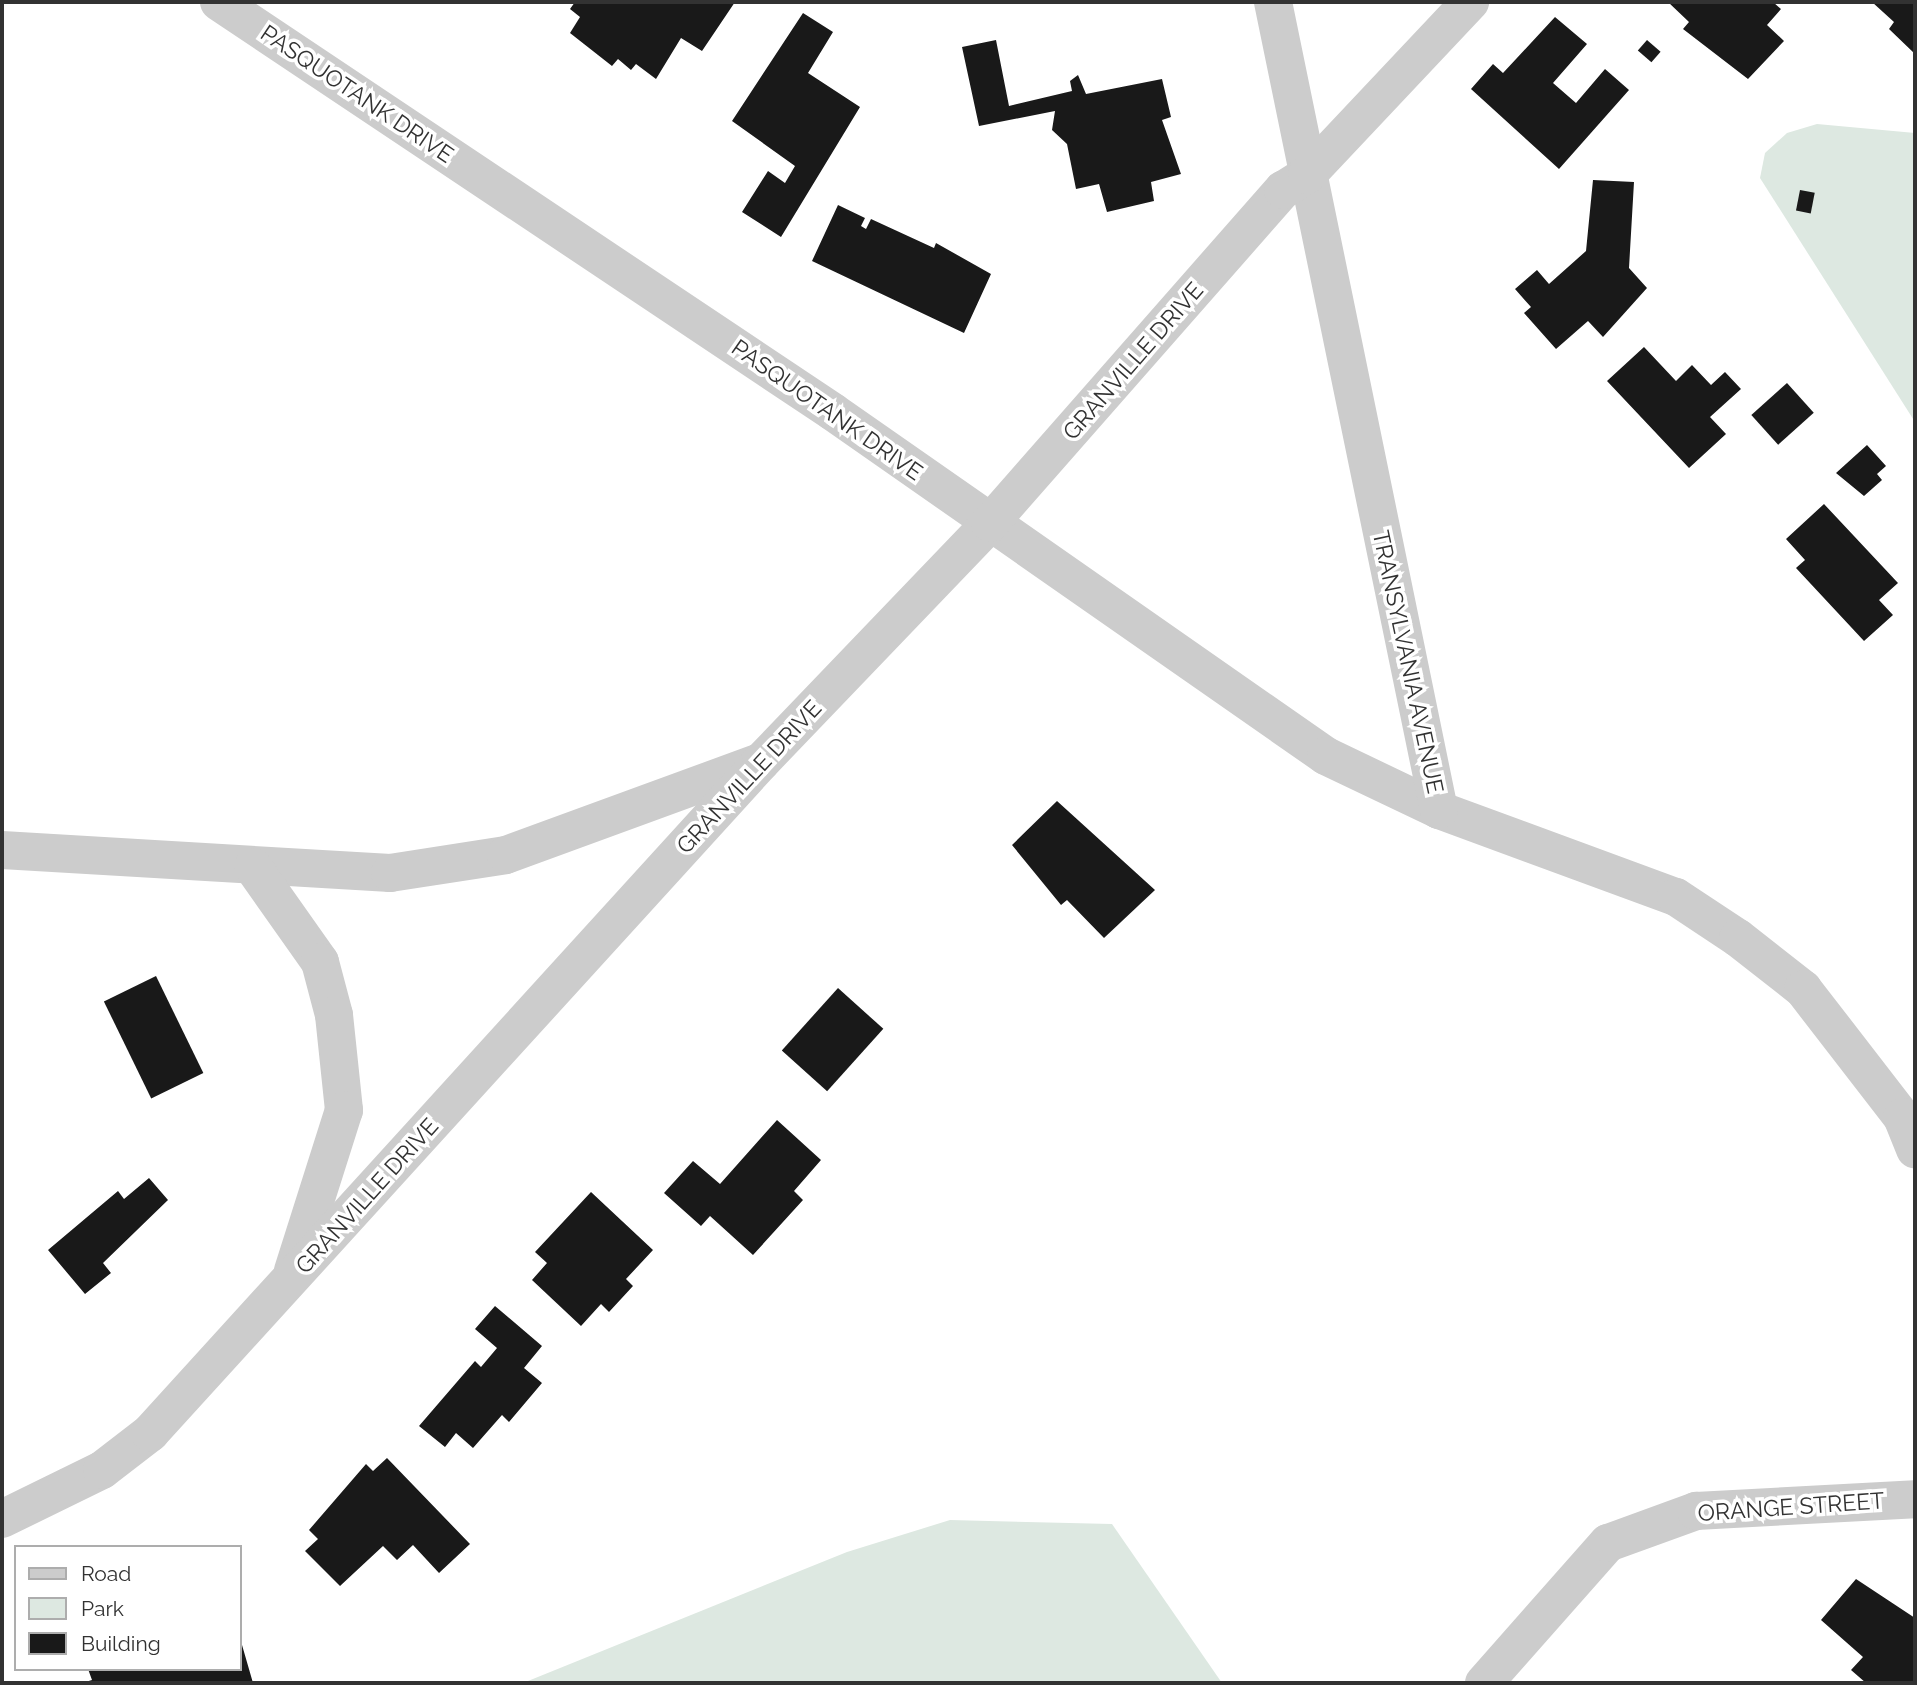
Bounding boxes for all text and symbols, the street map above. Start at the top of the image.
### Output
street label: PASQUOTANK DRIVE [255,19,459,169]
street label: GRANVILLE DRIVE [1057,277,1209,445]
street label: PASQUOTANK DRIVE [726,334,928,486]
street label: TRANSYLVANIA AVENUE [1366,527,1450,797]
street label: GRANVILLE DRIVE [671,695,827,859]
street label: GRANVILLE DRIVE [290,1113,444,1279]
street label: ORANGE STREET [1697,1487,1885,1527]
legend [14,1545,242,1671]
text: Road [81,1561,131,1586]
text: Park [81,1596,124,1621]
text: Building [81,1631,161,1656]

